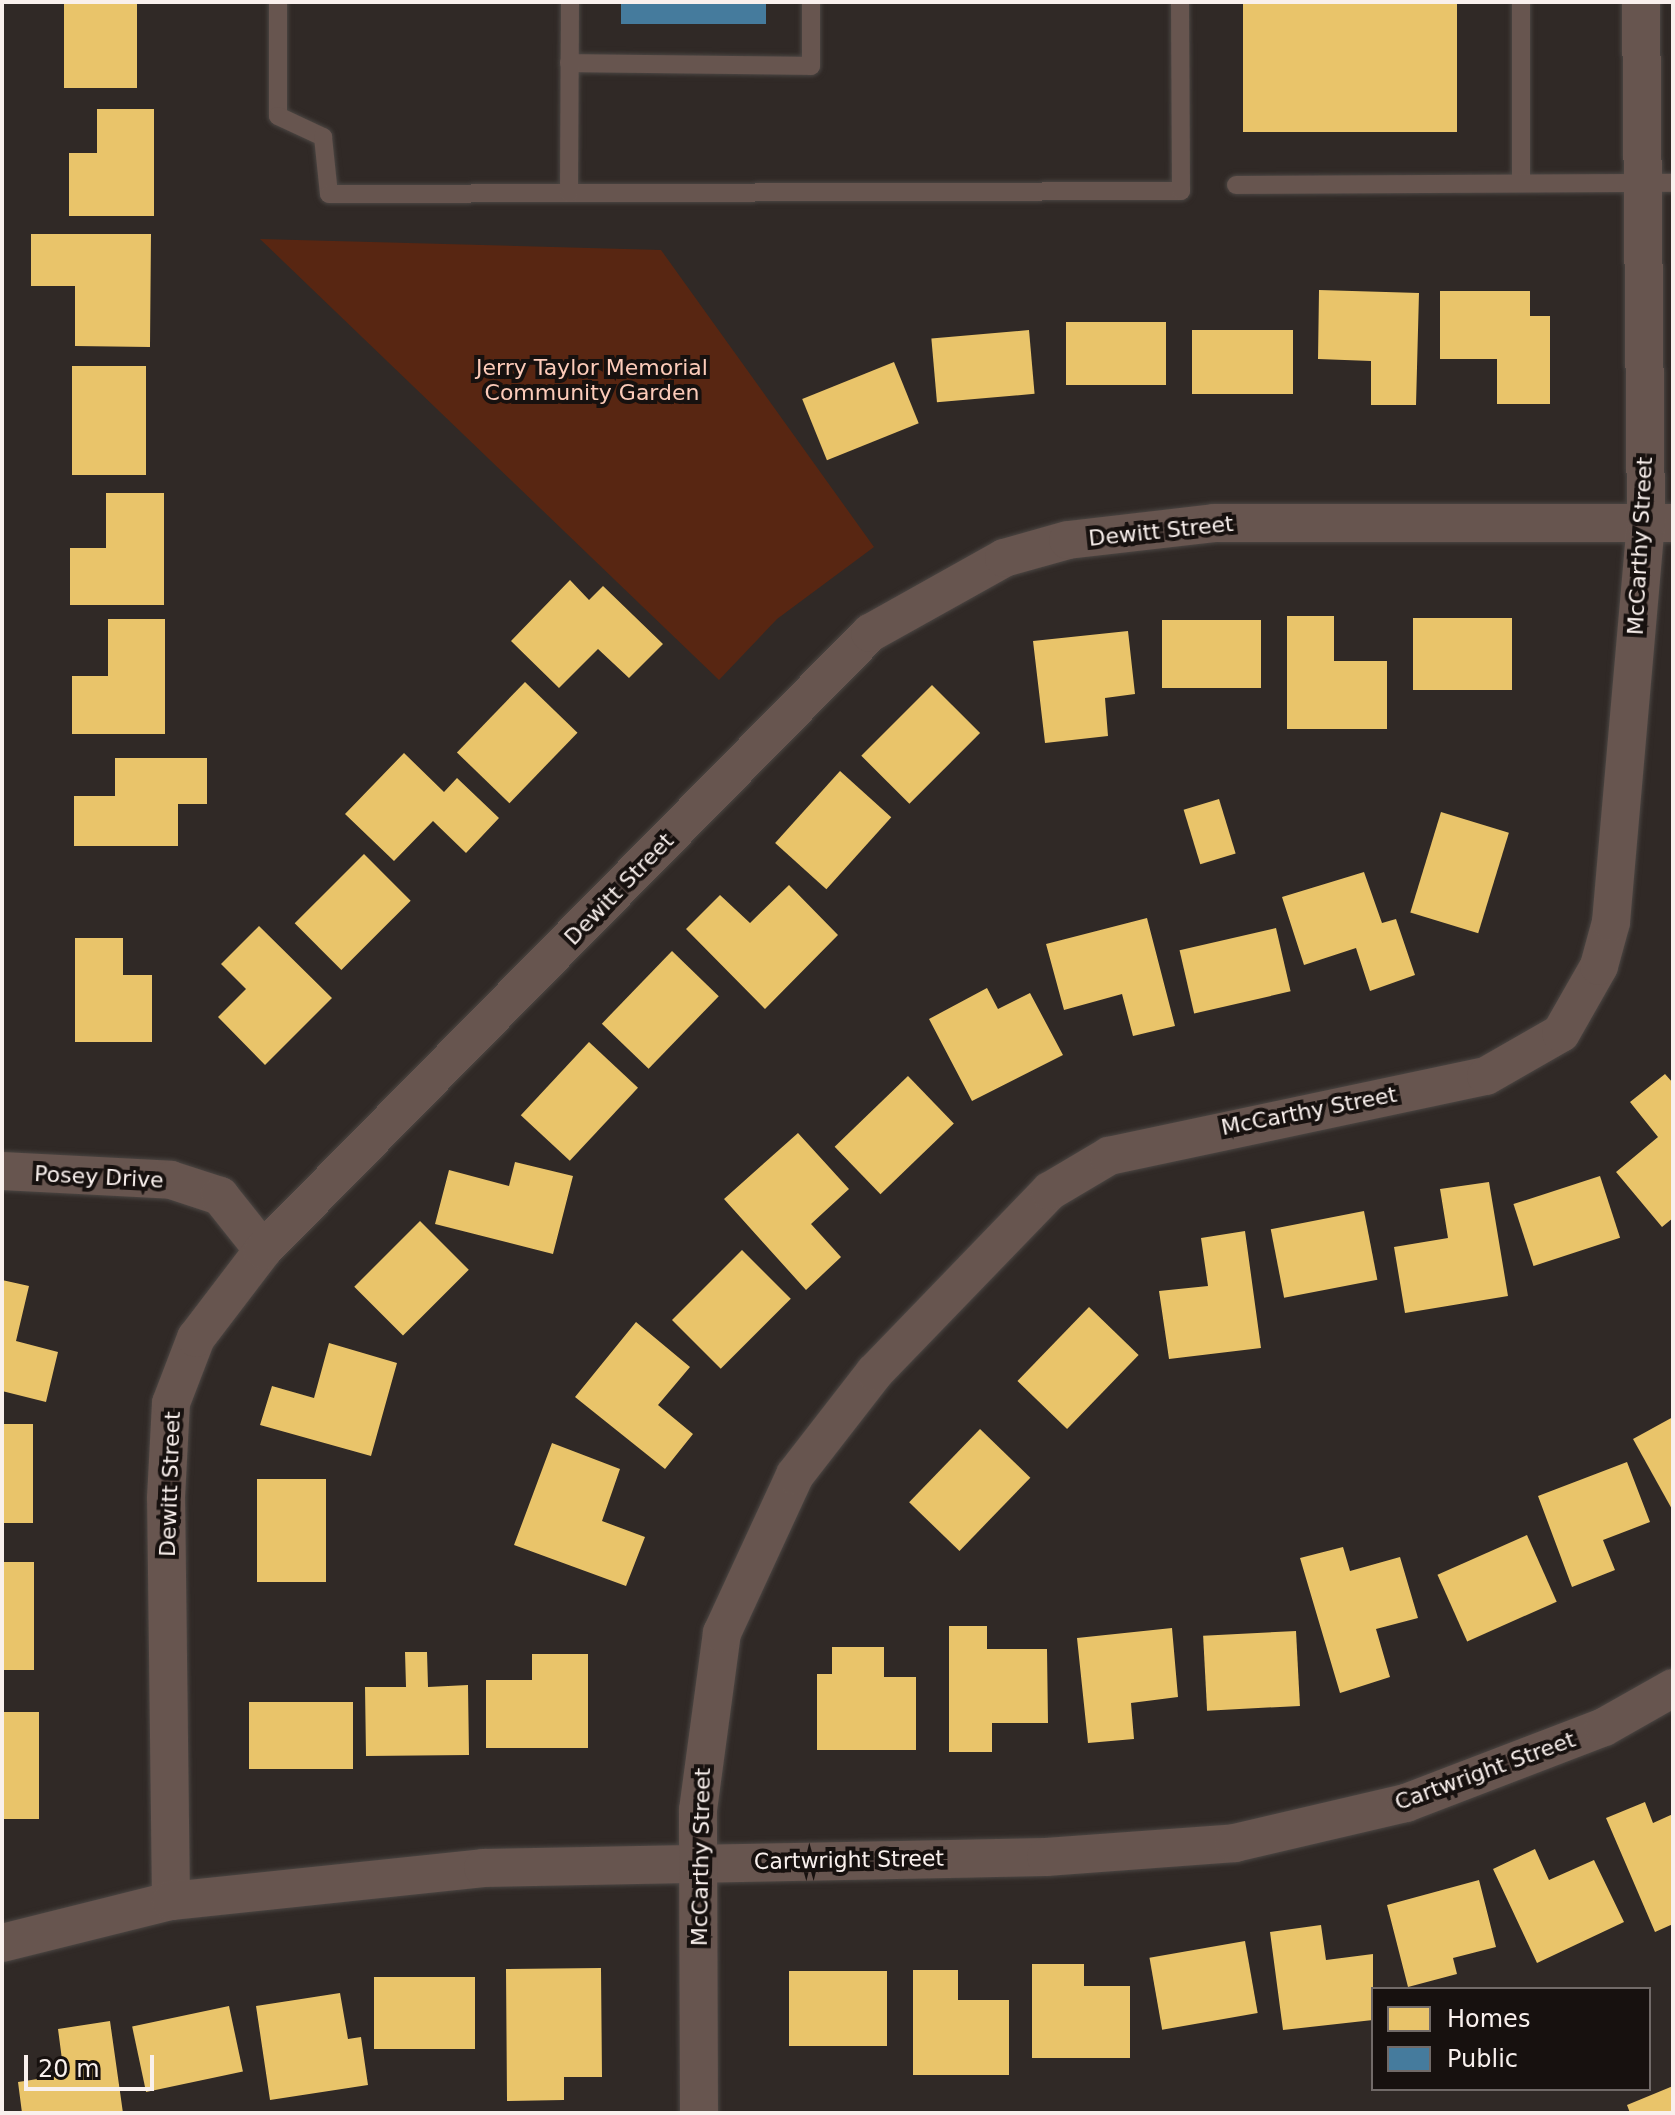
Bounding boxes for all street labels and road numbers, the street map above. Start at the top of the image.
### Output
street label: McCarthy Street [1622,456,1658,636]
street label: Dewitt Street [1087,510,1235,552]
street label: Dewitt Street [559,827,679,951]
street label: McCarthy Street [1219,1081,1399,1141]
street label: Posey Drive [34,1160,164,1194]
street label: Dewitt Street [154,1411,186,1557]
street label: Cartwright Street [1391,1726,1579,1816]
street label: McCarthy Street [686,1768,716,1946]
street label: Cartwright Street [754,1845,944,1875]

